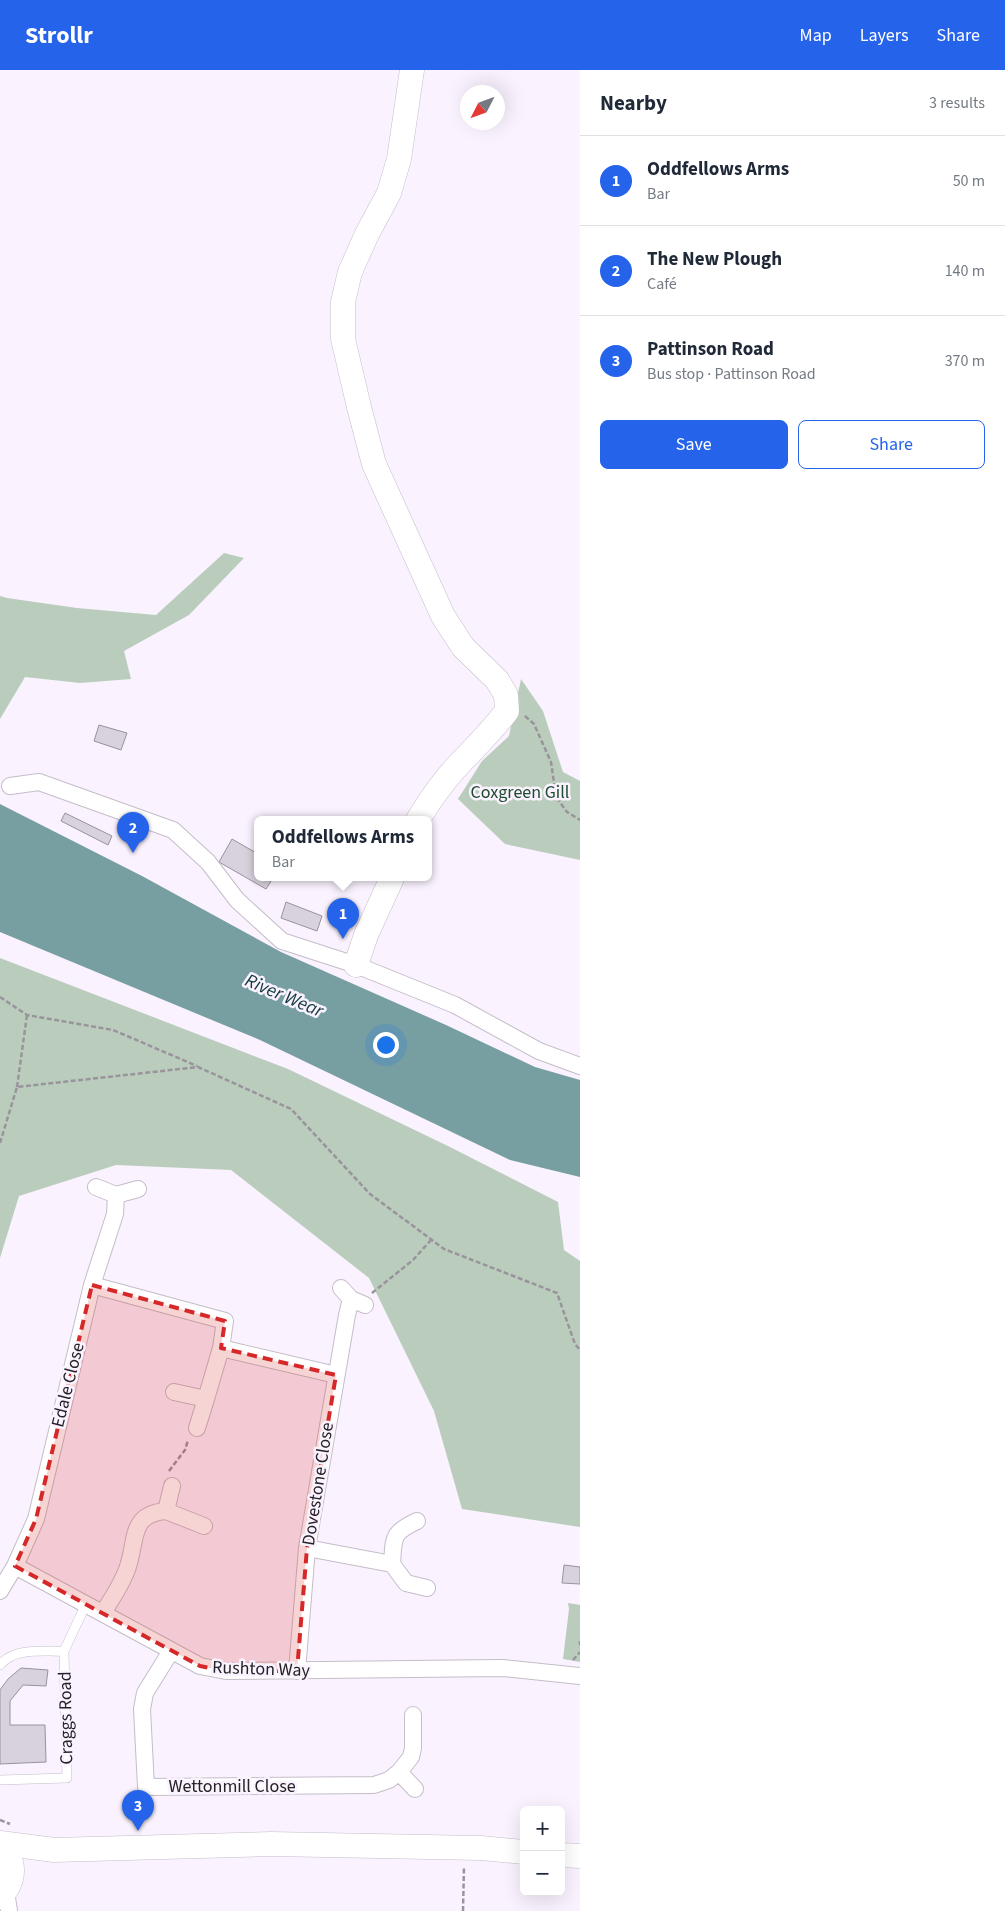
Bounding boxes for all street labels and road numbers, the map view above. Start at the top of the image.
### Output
street label: Edale Close [45,1340,91,1430]
street label: Dovestone Close [296,1421,340,1547]
street label: Rushton Way [212,1655,311,1683]
street label: Craggs Road [53,1671,79,1765]
street label: Wettonmill Close [168,1774,296,1799]

